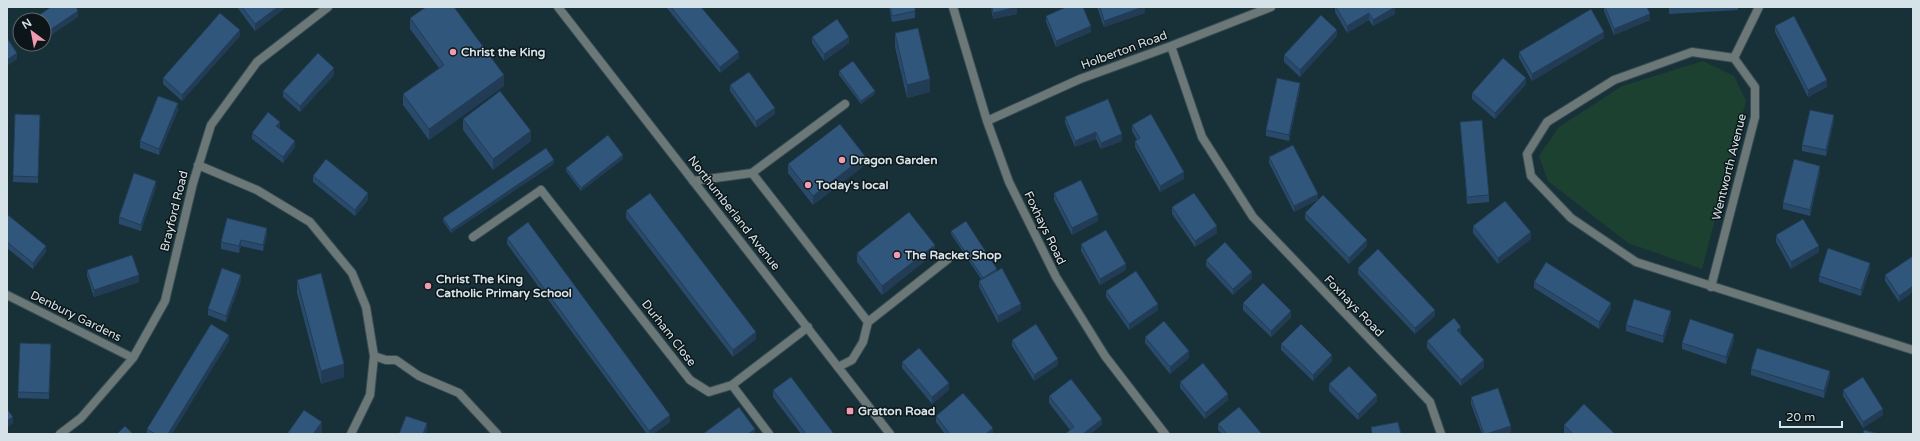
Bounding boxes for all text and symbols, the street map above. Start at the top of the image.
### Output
north arrow [12,12,52,52]
text: N [20,16,34,32]
street label: Holberton Road [1079,28,1169,72]
place label: Christ the King [461,45,545,60]
marker: Christ the King [448,47,458,57]
street label: Wentworth Avenue [1709,112,1749,222]
street label: Northumberland Avenue [685,153,783,273]
place label: Dragon Garden [850,153,937,168]
marker: Dragon Garden [837,155,847,165]
street label: Brayford Road [157,169,191,253]
place label: Today's local [815,178,888,193]
marker: Today's local [803,180,813,190]
street label: Foxhays Road [1021,189,1069,267]
place label: The Racket Shop [904,248,1002,263]
marker: The Racket Shop [892,250,902,260]
place label: Christ The King Catholic Primary School [436,272,572,301]
street label: Foxhays Road [1321,272,1387,340]
marker: Christ The King Catholic Primary School [423,281,433,291]
street label: Denbury Gardens [28,288,124,344]
street label: Durham Close [639,297,699,369]
scale bar [1780,403,1842,429]
place label: Gratton Road [858,404,935,418]
marker: Gratton Road [845,406,855,416]
text: 20 m [1786,410,1815,424]

